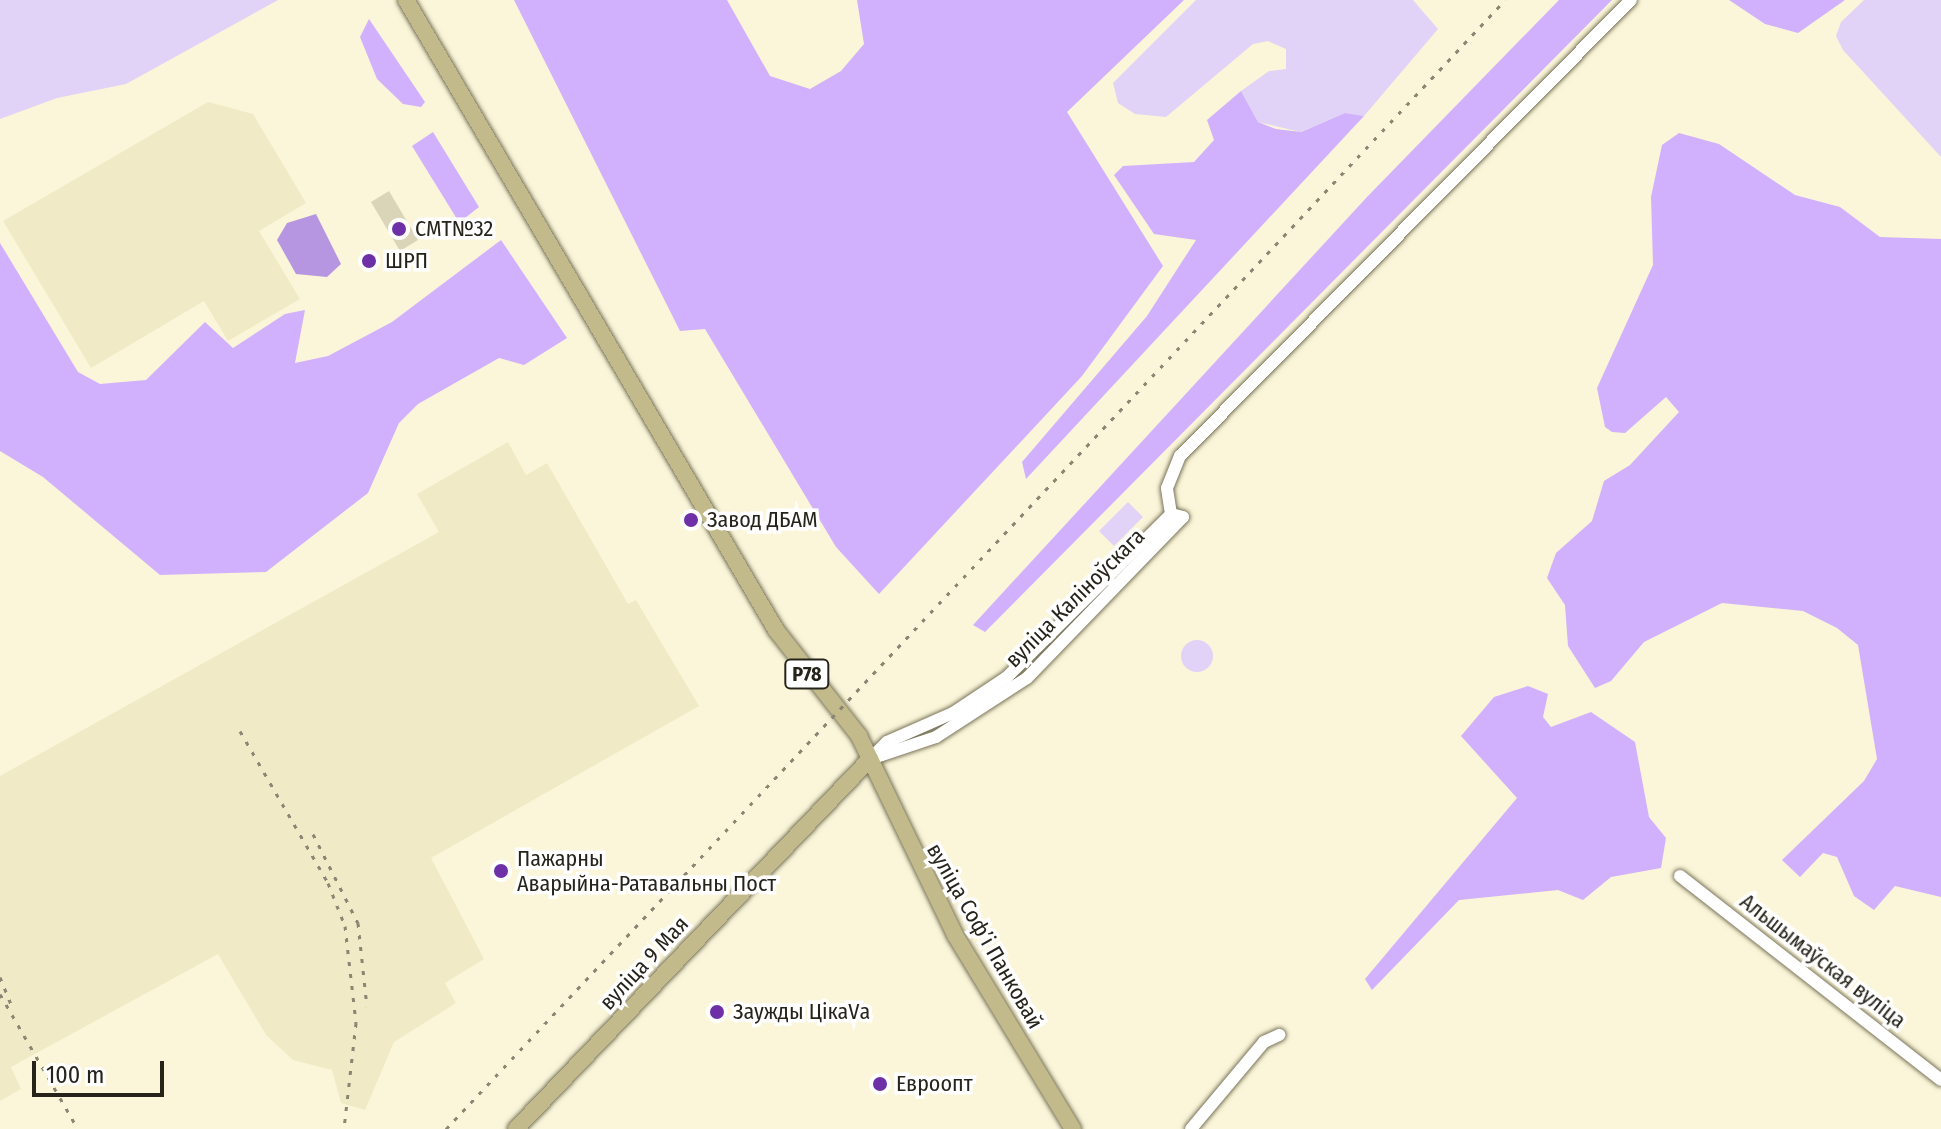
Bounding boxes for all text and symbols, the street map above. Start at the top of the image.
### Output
place label: СМТ№32 [415,216,493,242]
marker: СМТ№32 [390,220,408,238]
place label: ШРП [385,248,428,274]
marker: ШРП [360,252,378,270]
place label: Завод ДБАМ [707,507,818,533]
marker: Завод ДБАМ [682,511,700,529]
street label: вуліца Каліноўскага [1000,523,1150,673]
road number: Р78 [783,658,831,690]
street label: вуліца Софʼі Панковай [921,839,1049,1033]
place label: Пажарны Аварыйна-Ратавальны Пост [517,845,776,896]
marker: Пажарны Аварыйна-Ратавальны Пост [492,862,510,880]
street label: Альшымаўская вуліца [1735,888,1911,1034]
street label: вуліца 9 Мая [594,911,694,1015]
place label: Заужды ЦікаVа [733,999,870,1025]
marker: Заужды ЦікаVа [708,1003,726,1021]
scale bar [36,1045,168,1095]
text: 100 m [46,1061,104,1089]
place label: Евроопт [896,1071,973,1097]
marker: Евроопт [871,1075,889,1093]

